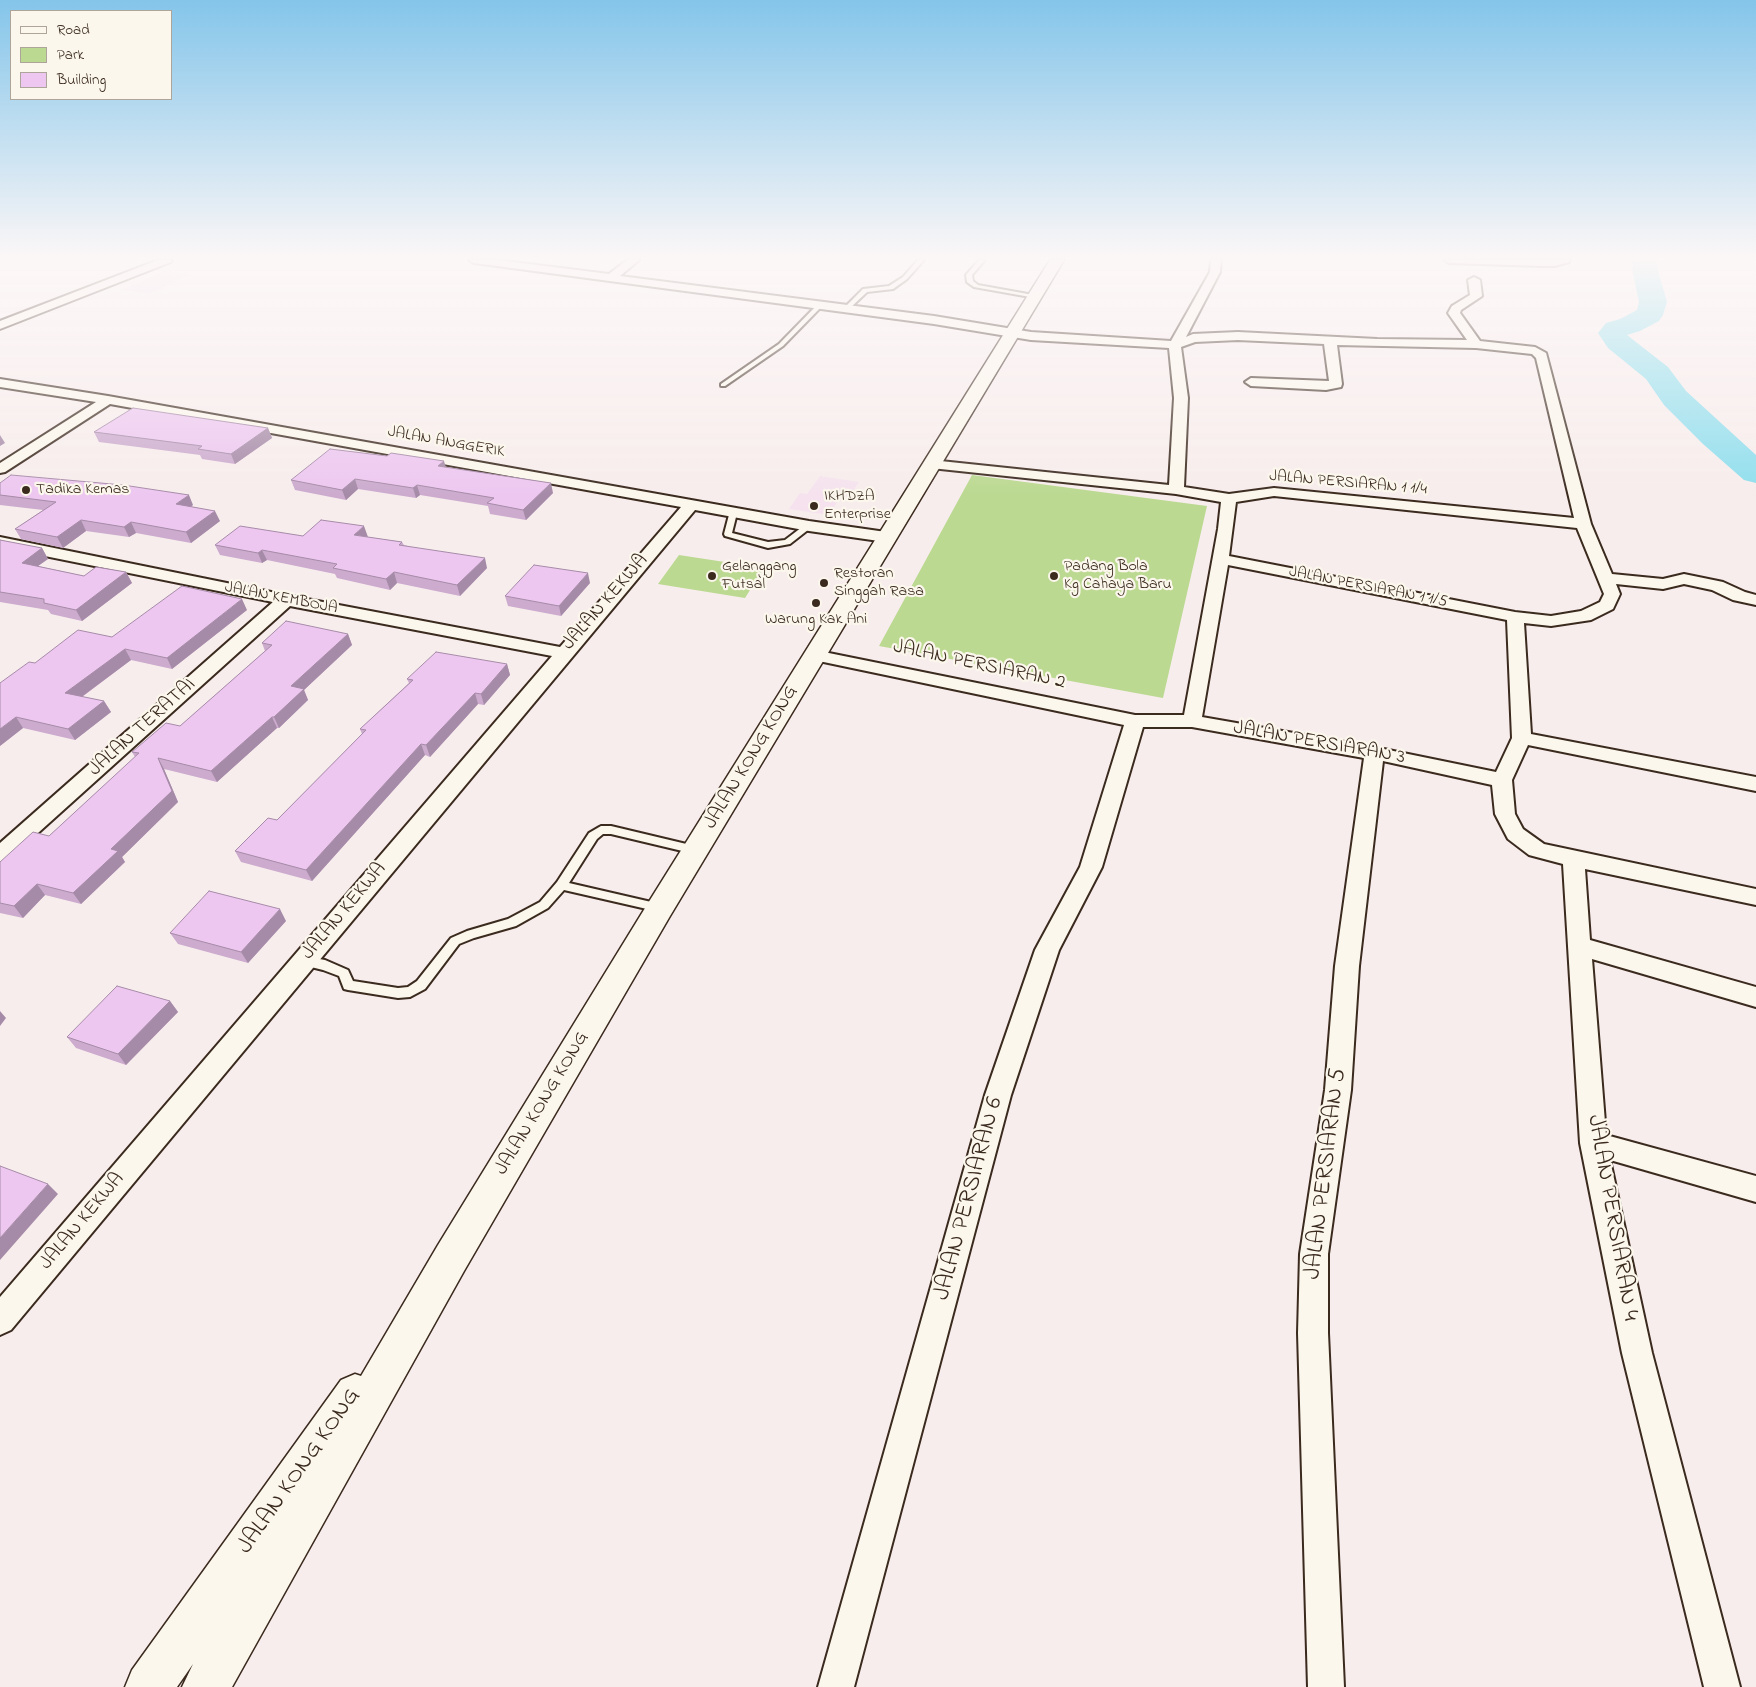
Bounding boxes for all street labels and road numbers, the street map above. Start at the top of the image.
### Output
street label: JALAN ANGGERIK [386,423,506,463]
street label: JALAN PERSIARAN 1 1/4 [1268,468,1428,500]
street label: JALAN KEKWA [558,550,654,656]
street label: JALAN PERSIARAN 1 1/5 [1287,563,1449,613]
street label: JALAN KEMBOJA [223,579,339,619]
street label: JALAN PERSIARAN 2 [891,636,1067,696]
street label: JALAN TERATAI [85,674,201,782]
street label: JALAN KONG KONG [700,682,804,834]
street label: JALAN PERSIARAN 3 [1231,717,1407,771]
street label: JALAN KEKWA [297,858,393,966]
street label: JALAN KONG KONG [491,1028,595,1180]
street label: JALAN PERSIARAN 5 [1300,1067,1354,1281]
street label: JALAN PERSIARAN 6 [929,1094,1011,1304]
street label: JALAN PERSIARAN 4 [1579,1113,1643,1323]
street label: JALAN KEKWA [35,1168,131,1276]
street label: JALAN KONG KONG [232,1384,368,1560]

